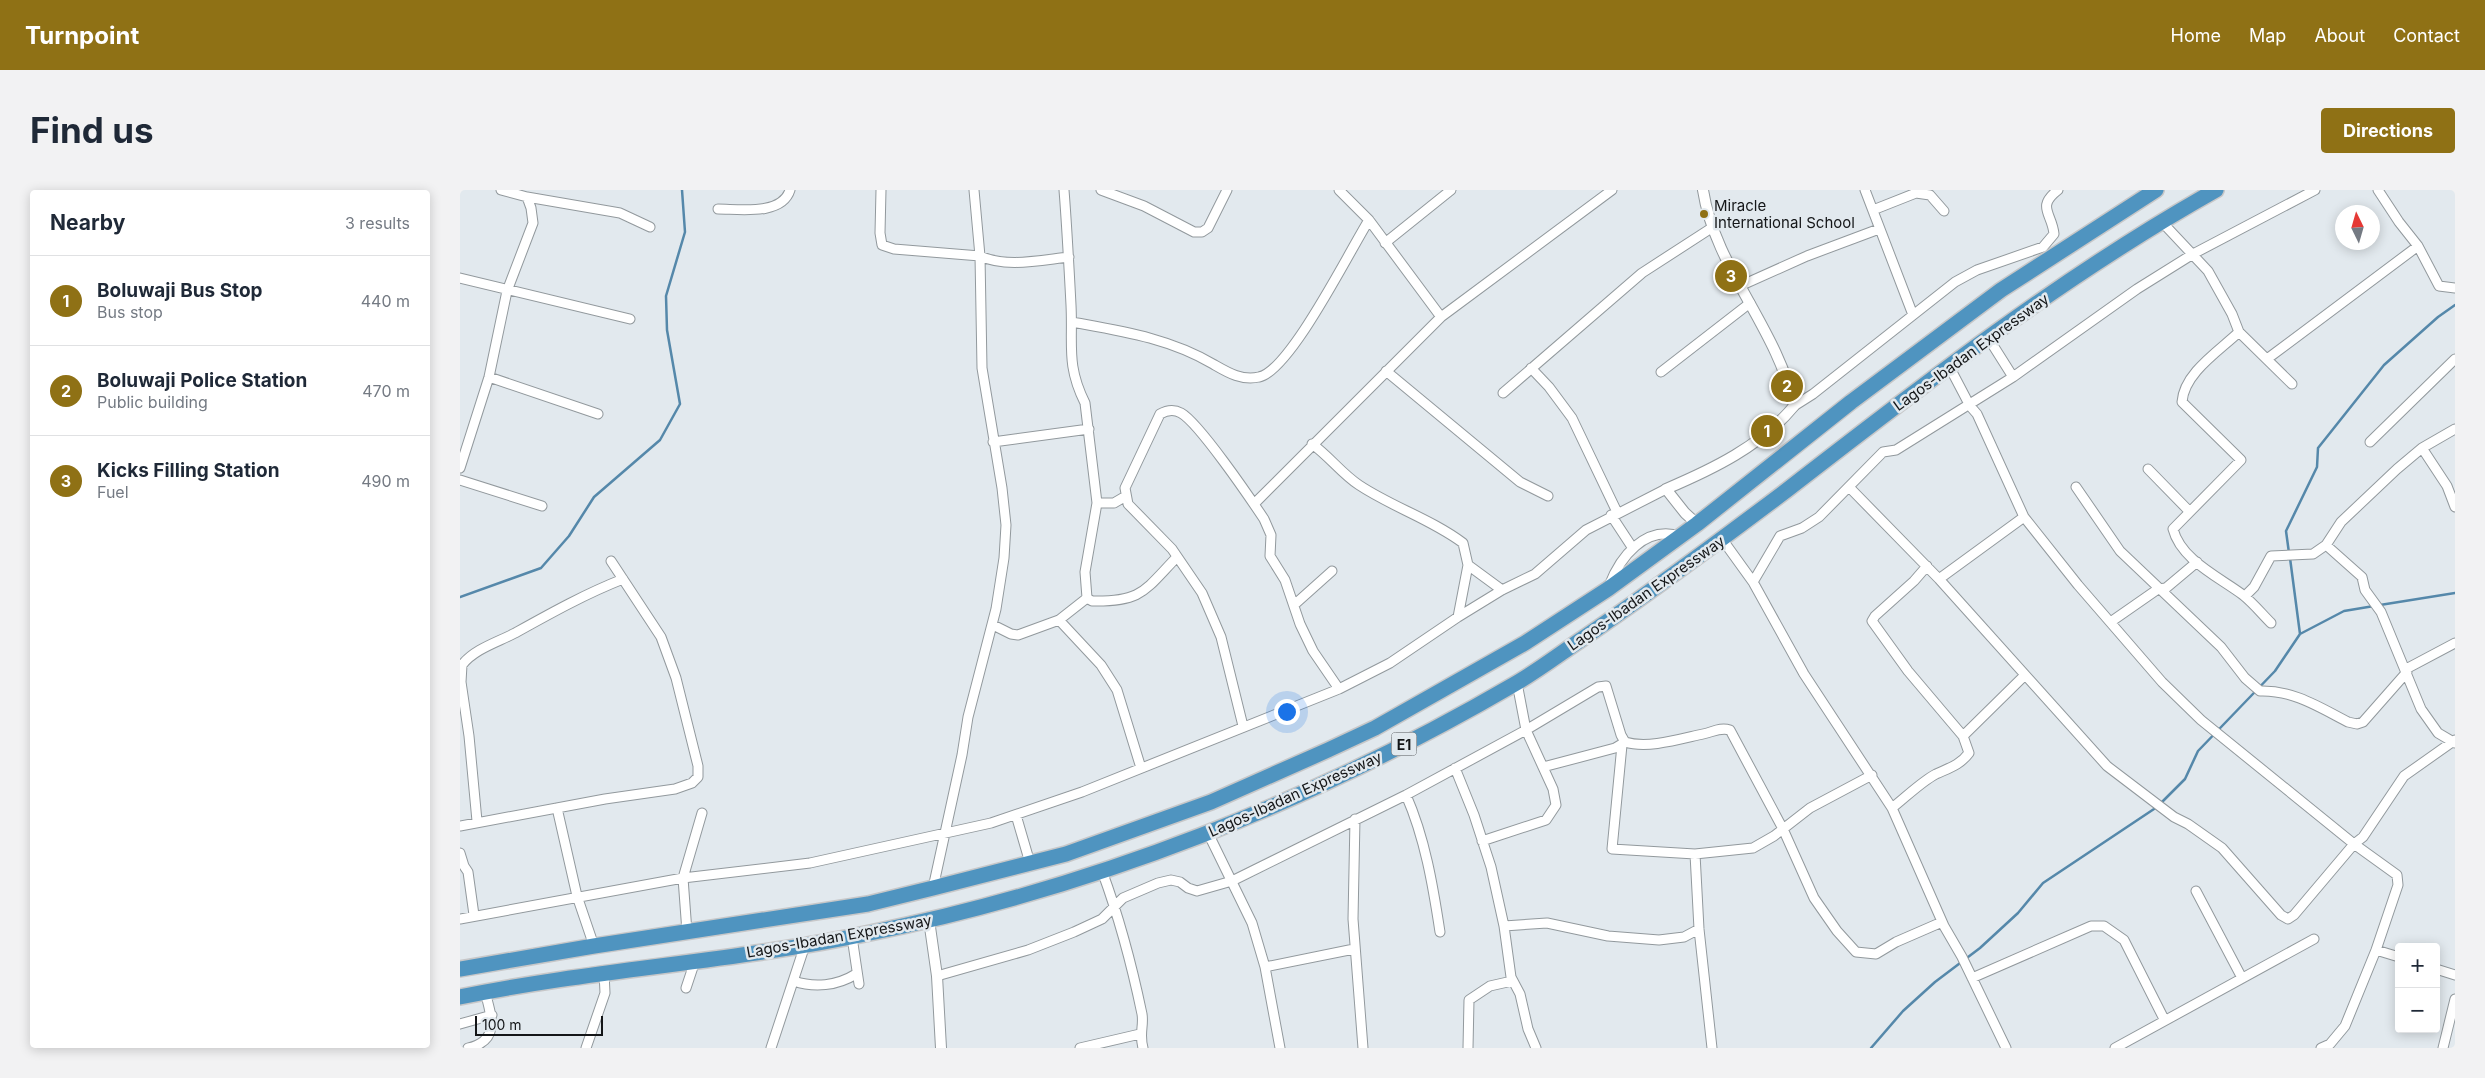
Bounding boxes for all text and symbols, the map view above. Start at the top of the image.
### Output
text: Turnpoint [25,21,139,50]
text: Home [2171,25,2221,46]
text: Map [2249,25,2286,46]
text: About [2314,25,2365,46]
text: Contact [2393,25,2460,46]
button: Directions [2321,108,2455,153]
text: Find us [30,109,154,151]
place label: Miracle International School [1714,196,1855,232]
north arrow [2335,205,2380,250]
marker: Miracle International School [1698,208,1710,220]
text: Nearby [50,210,125,235]
text: 3 results [345,213,410,233]
pin: 3 [1715,257,1747,295]
text: Boluwaji Bus Stop [97,279,263,302]
street label: Lagos-Ibadan Expressway [1890,289,2053,415]
text: 1 [63,291,69,311]
text: 440 m [361,291,410,311]
text: Bus stop [97,302,163,322]
pin: 2 [1771,367,1803,405]
text: Boluwaji Police Station [97,369,307,392]
text: 2 [61,381,71,401]
text: 470 m [362,381,410,401]
text: Public building [97,392,208,412]
pin: 1 [1751,412,1783,450]
text: Kicks Filling Station [97,459,280,482]
text: 3 [61,471,71,491]
text: 490 m [361,471,410,491]
text: Fuel [97,482,129,502]
street label: Lagos-Ibadan Expressway [1564,531,1729,655]
your location [1274,699,1300,725]
road number: E1 [1392,732,1416,756]
street label: Lagos-Ibadan Expressway [1205,747,1385,841]
street label: Lagos-Ibadan Expressway [745,910,934,962]
map controls [2395,943,2440,1033]
button: + [2395,943,2440,988]
button: − [2395,988,2440,1033]
scale bar [475,1013,602,1036]
text: 100 m [482,1016,522,1033]

